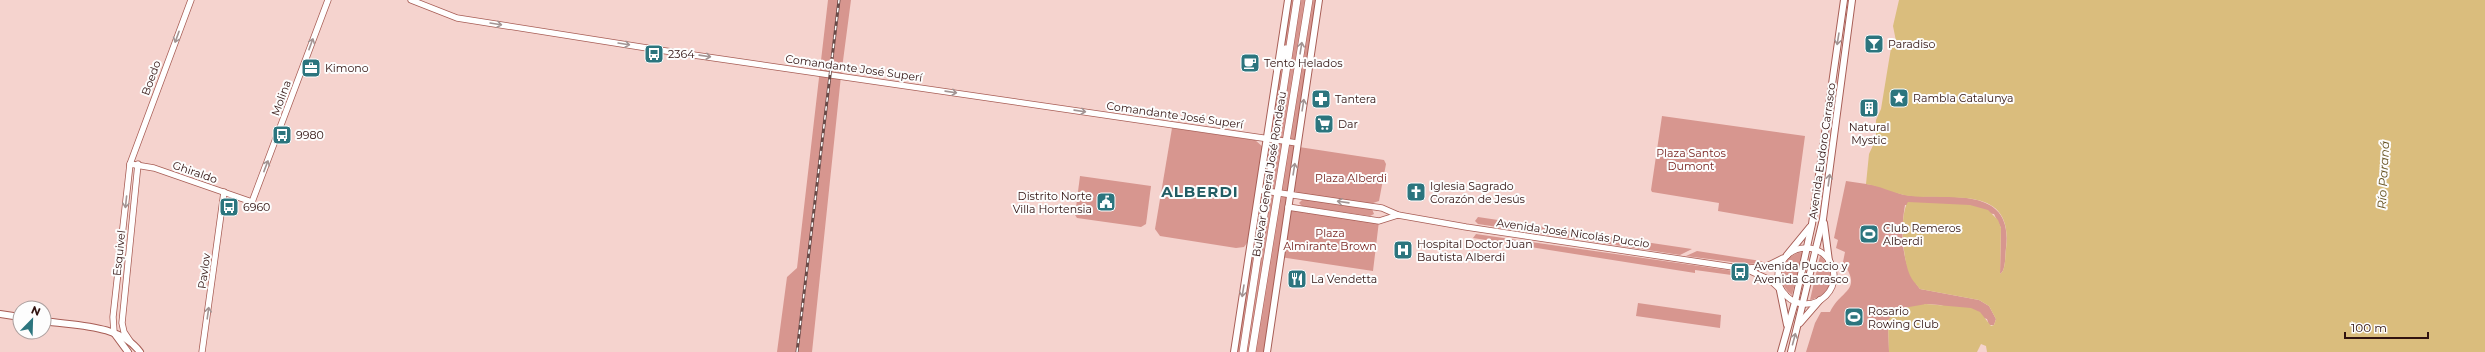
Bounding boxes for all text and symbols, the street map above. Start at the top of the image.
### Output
one-way arrow [489,20,502,28]
one-way arrow [173,30,180,43]
one-way arrow [1834,32,1842,45]
bar icon: Paradiso [1863,33,1885,55]
place label: Paradiso [1888,37,1935,51]
one-way arrow [308,39,316,51]
one-way arrow [617,40,630,48]
one-way arrow [1297,42,1305,55]
bus stop icon: 2364 [643,43,665,65]
place label: 2364 [668,47,695,61]
street label: Comandante José Superí [785,51,924,85]
one-way arrow [698,52,711,60]
cafe icon: Tento Helados [1239,52,1261,74]
place label: Tento Helados [1264,56,1343,70]
office icon: Kimono [300,57,322,79]
street label: Boedo [138,59,164,97]
place label: Kimono [325,61,369,75]
street label: Molina [268,78,294,118]
street label: Avenida Eudoro Carrasco [1805,82,1839,220]
place icon: Rambla Catalunya [1888,87,1910,109]
one-way arrow [945,88,958,96]
pharmacy icon: Tantera [1310,88,1332,110]
street label: Bulevar General José Rondeau [1249,90,1289,258]
place label: Rambla Catalunya [1913,91,2014,105]
place label: Tantera [1335,92,1376,106]
building icon: Natural Mystic [1858,97,1880,119]
street label: Comandante José Superí [1106,98,1245,132]
one-way arrow [1300,99,1308,112]
one-way arrow [1073,107,1086,115]
supermarket icon: Dar [1313,113,1335,135]
place label: Dar [1338,117,1358,131]
place label: Natural Mystic [1849,120,1889,147]
bus stop icon: 9980 [271,124,293,146]
place label: 9980 [296,128,324,142]
water label: Río Paraná [2374,141,2392,209]
park label: Plaza Santos Dumont [1656,146,1726,173]
street label: Ghiraldo [171,158,219,186]
one-way arrow [263,159,270,172]
one-way arrow [1290,163,1298,176]
park label: Plaza Alberdi [1315,171,1387,185]
one-way arrow [1825,174,1833,187]
place label: Iglesia Sagrado Corazón de Jesús [1430,179,1526,206]
church icon: Iglesia Sagrado Corazón de Jesús [1405,181,1427,203]
district label: ALBERDI [1160,182,1239,201]
place label: Distrito Norte Villa Hortensia [1013,189,1092,216]
public building icon: Distrito Norte Villa Hortensia [1095,191,1117,213]
one-way arrow [122,195,130,208]
bus stop icon: 6960 [218,196,240,218]
one-way arrow [1337,198,1350,206]
place label: 6960 [243,200,270,214]
street label: Avenida José Nicolás Puccio [1496,215,1651,251]
place label: Club Remeros Alberdi [1883,221,1962,248]
sports icon: Club Remeros Alberdi [1858,223,1880,245]
park label: Plaza Almirante Brown [1283,226,1377,253]
street label: Esquivel [110,229,128,277]
place label: Hospital Doctor Juan Bautista Alberdi [1417,237,1533,264]
hospital icon: Hospital Doctor Juan Bautista Alberdi [1392,239,1414,261]
street label: Pavlov [195,252,213,290]
place label: Avenida Puccio y Avenida Carrasco [1754,259,1849,286]
bus stop icon: Avenida Puccio y Avenida Carrasco [1729,261,1751,283]
restaurant icon: La Vendetta [1286,268,1308,290]
place label: La Vendetta [1311,272,1377,286]
one-way arrow [1239,284,1247,297]
north arrow [12,300,52,340]
text: N [29,303,43,319]
place label: Rosario Rowing Club [1868,304,1939,331]
sports icon: Rosario Rowing Club [1843,306,1865,328]
one-way arrow [204,307,212,320]
scale bar [2345,314,2428,340]
text: 100 m [2351,320,2387,335]
one-way arrow [1791,333,1799,346]

